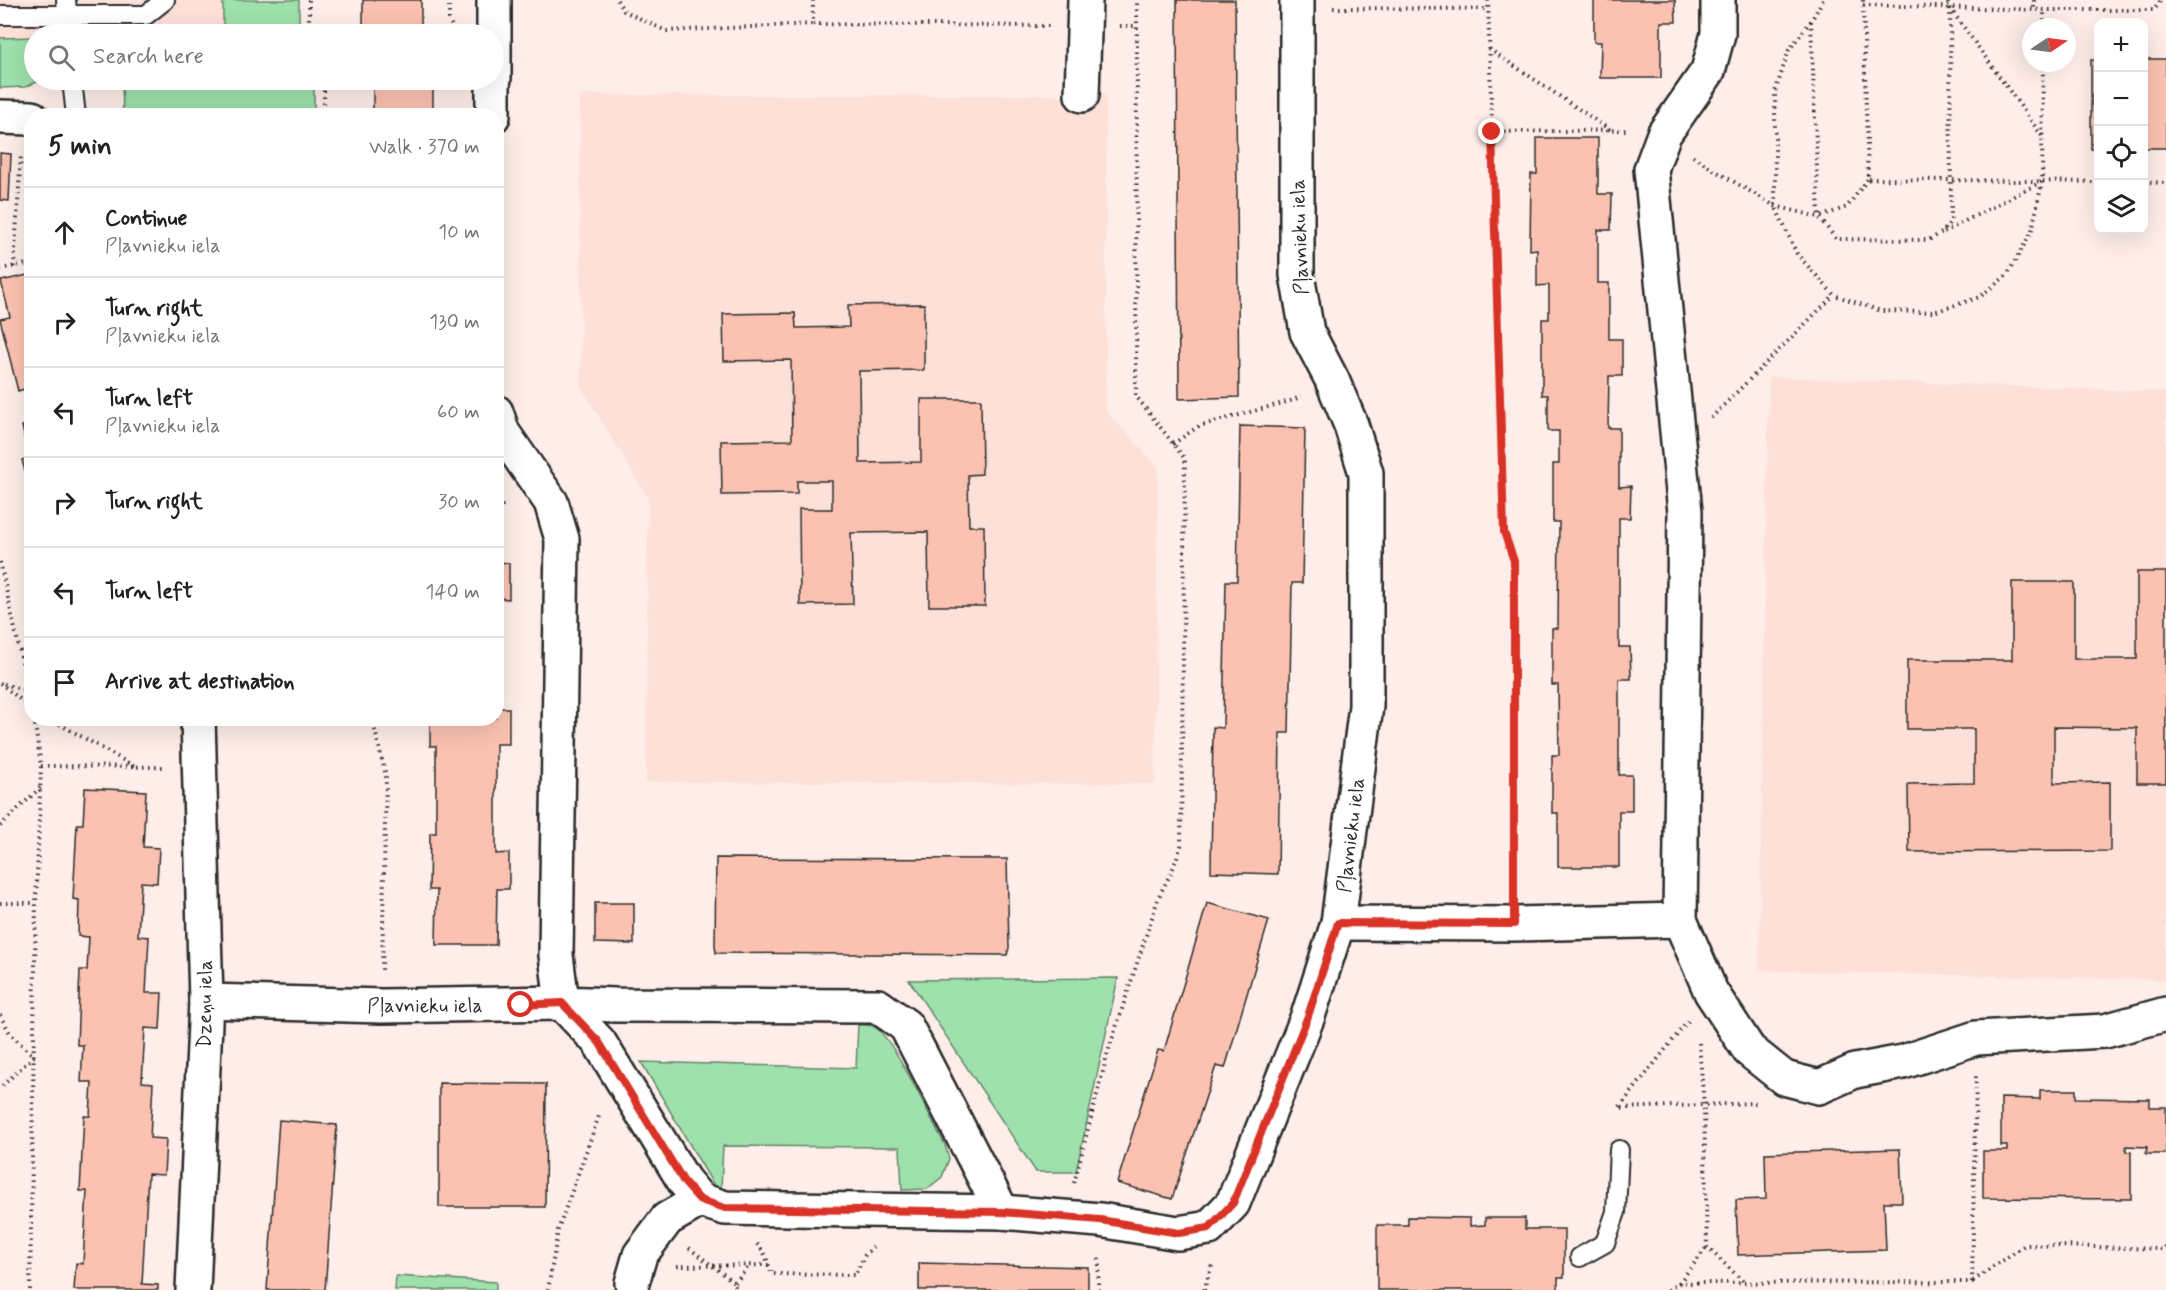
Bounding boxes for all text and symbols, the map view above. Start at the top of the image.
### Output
north arrow [2022,18,2076,72]
map controls [2094,18,2148,234]
button: + [2094,18,2148,72]
search box [24,24,504,90]
icon: search [45,41,78,74]
text: Search here [93,43,204,71]
button: − [2094,72,2148,126]
route end [1478,118,1504,144]
button: locate [2094,126,2148,180]
text: 5 min [48,130,112,164]
text: Walk · 370 m [369,134,480,161]
street label: Pļavnieku iela [1285,179,1316,295]
button: layers [2094,180,2148,234]
text: Continue [105,205,187,233]
icon: ahead [48,216,81,249]
text: 10 m [438,219,480,246]
text: Pļavnieku iela [105,233,220,260]
text: Turn right [105,295,203,323]
icon: right [48,306,81,339]
text: 130 m [429,309,480,336]
text: Pļavnieku iela [105,323,220,350]
text: Turn left [105,385,193,413]
icon: left [48,396,81,429]
text: 60 m [437,399,480,426]
text: Pļavnieku iela [105,413,220,440]
icon: right [48,486,81,519]
text: Turn right [105,488,203,516]
text: 30 m [438,489,480,516]
icon: left [48,576,81,609]
text: Turn left [105,578,193,606]
text: 140 m [426,579,480,606]
icon: arrive [48,666,81,699]
text: Arrive at destination [105,668,295,696]
street label: Pļavnieku iela [1331,776,1372,894]
street label: Dzeņu iela [191,960,220,1048]
route start [507,991,533,1017]
street label: Pļavnieku iela [367,993,483,1020]

